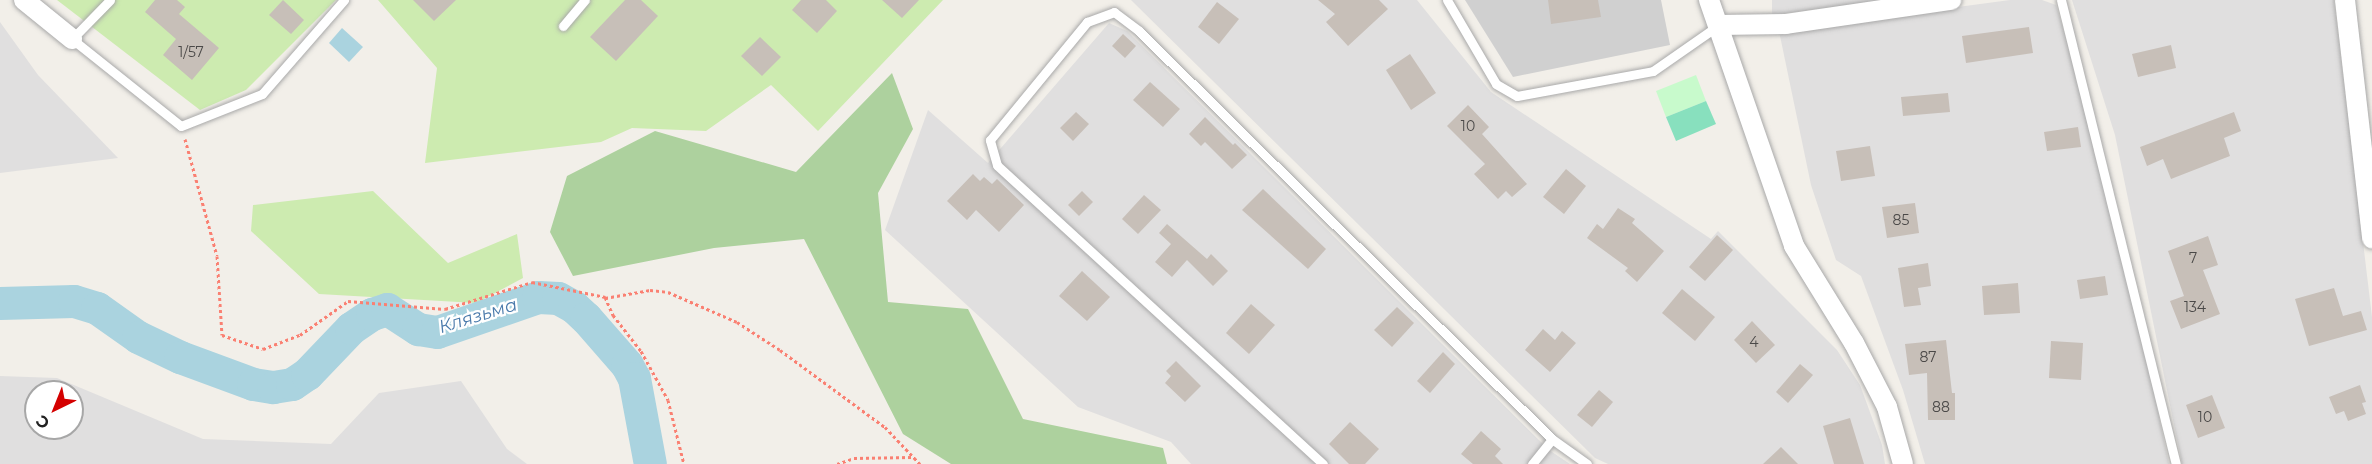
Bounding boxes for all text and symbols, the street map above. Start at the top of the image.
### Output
house number: 1/57 [178,44,204,60]
house number: 10 [1461,118,1475,134]
house number: 85 [1893,212,1909,228]
house number: 7 [2189,250,2197,266]
water label: Клязьма [436,294,520,338]
house number: 134 [2184,299,2206,315]
house number: 4 [1749,334,1759,350]
house number: 87 [1919,349,1937,365]
north arrow [24,380,84,440]
house number: 88 [1932,399,1950,415]
house number: 10 [2198,409,2212,425]
text: С [32,411,53,433]

